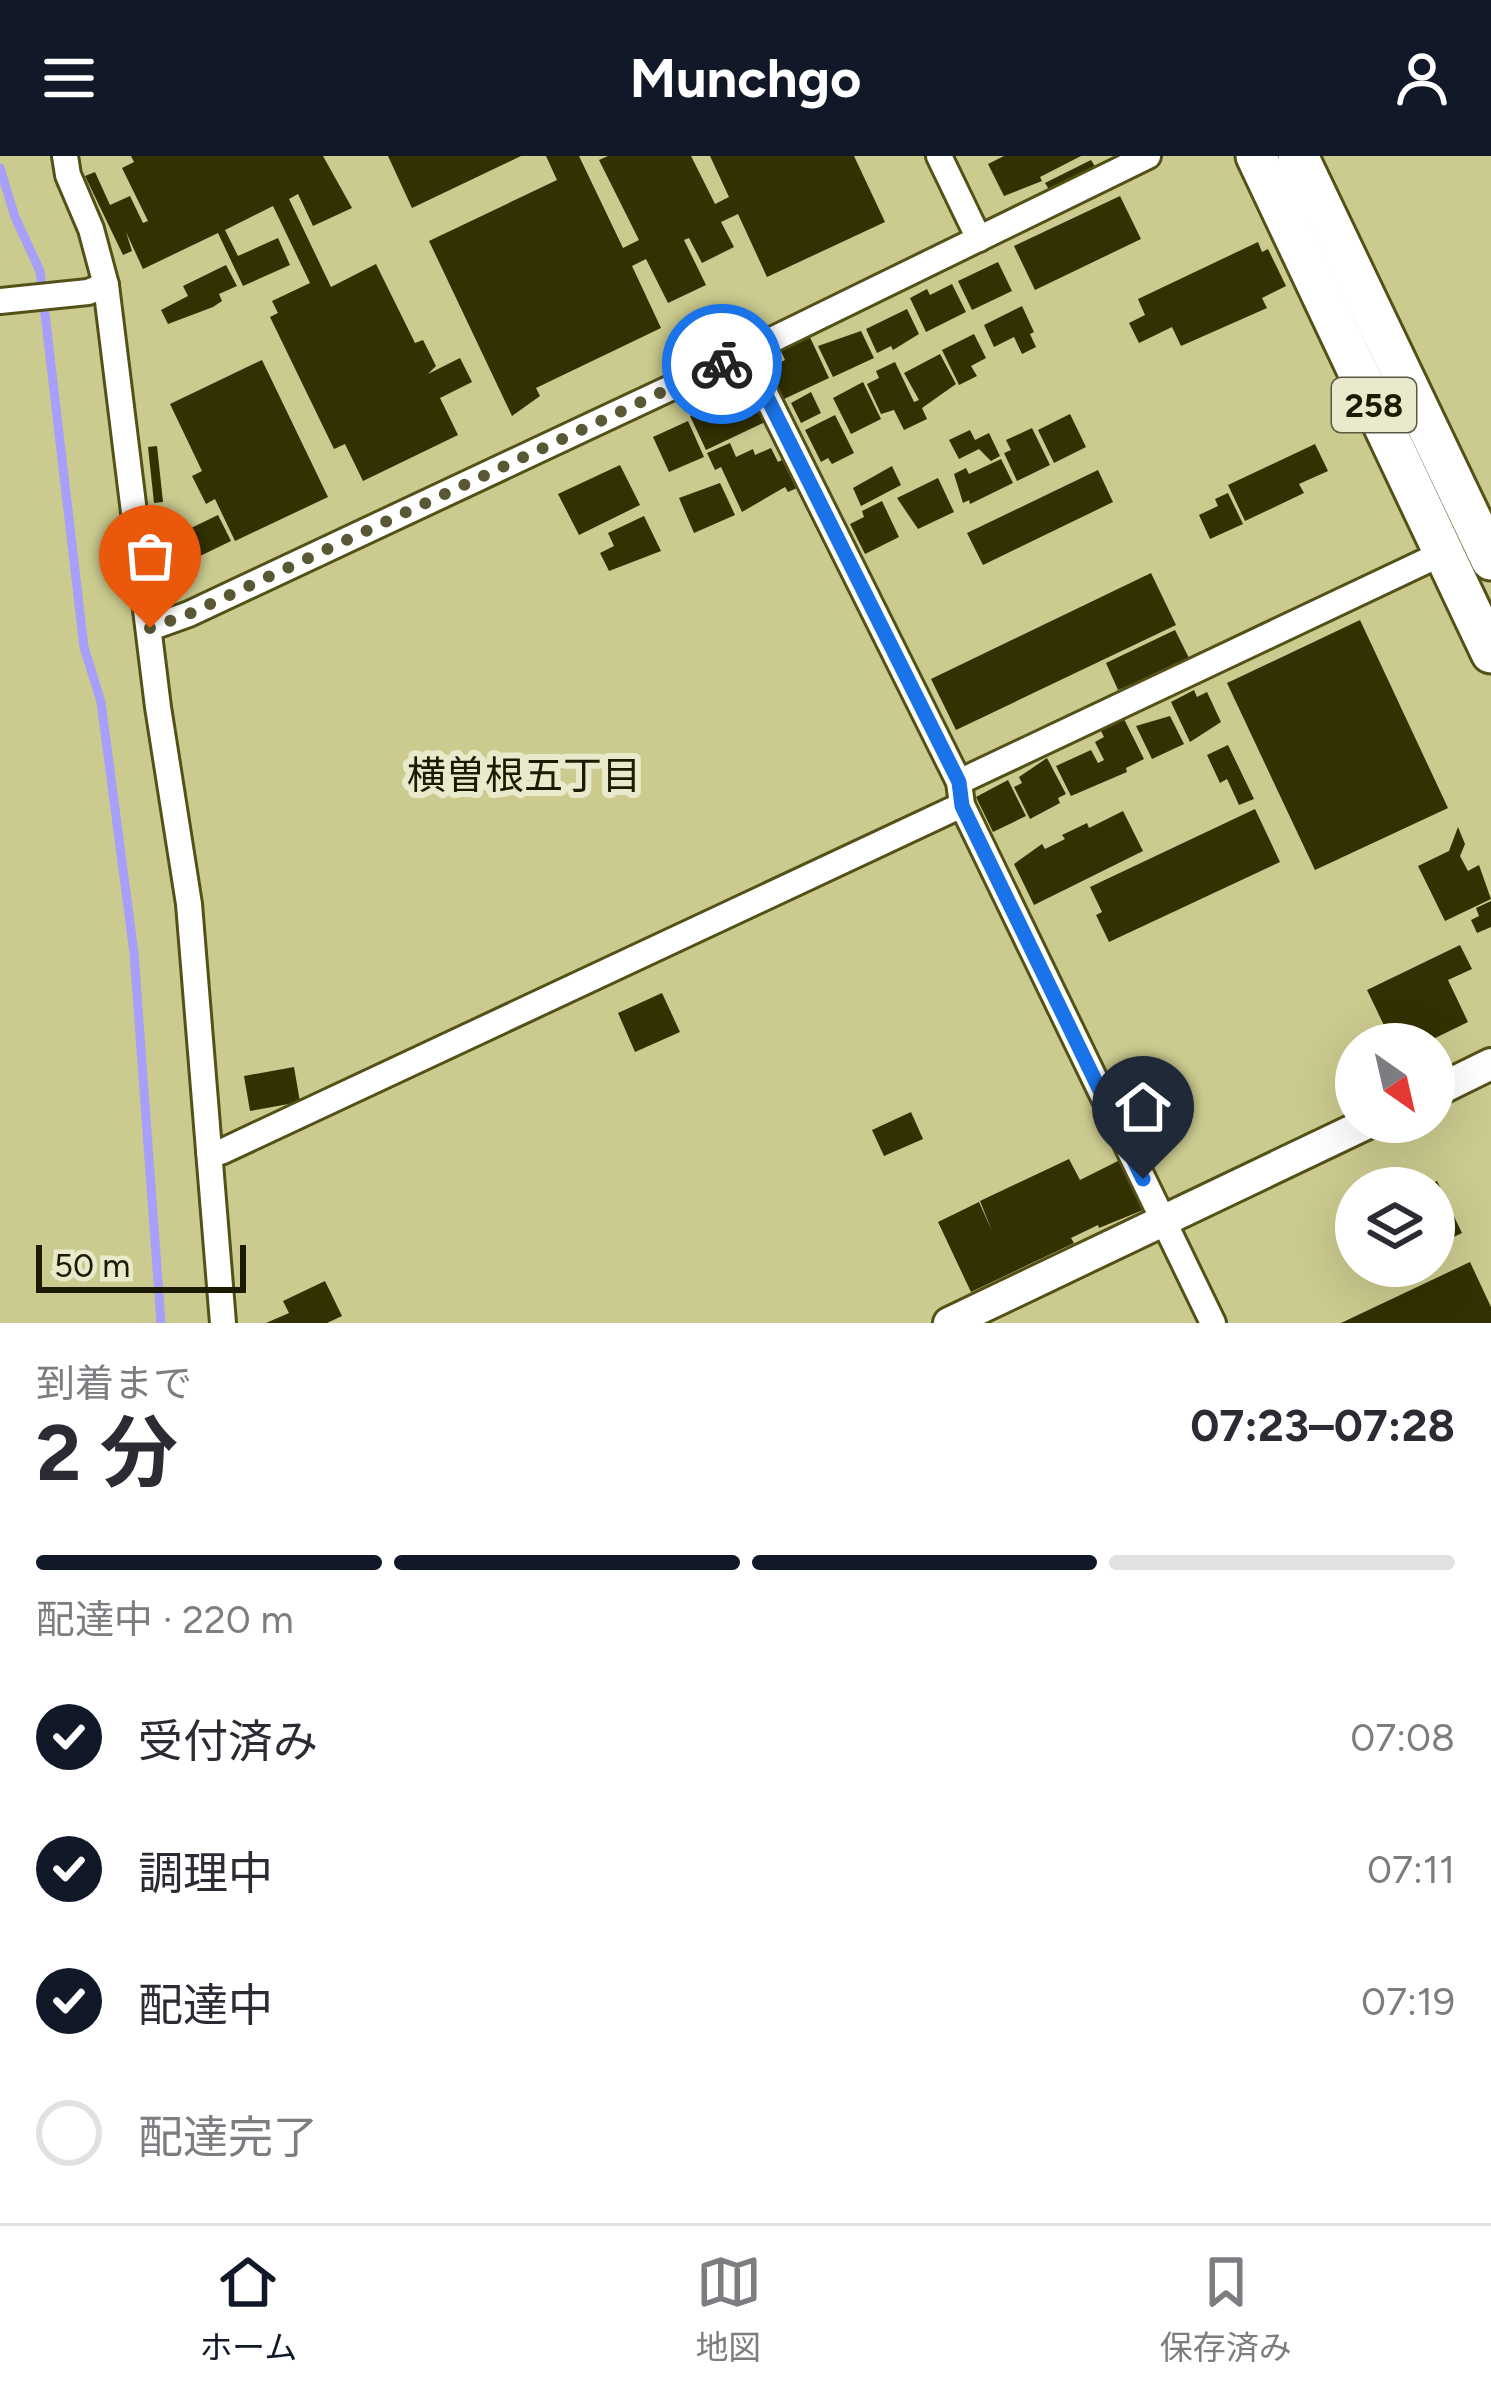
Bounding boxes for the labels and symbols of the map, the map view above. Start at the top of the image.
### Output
courier [662,304,782,424]
road number: 258 [1332,378,1416,432]
pin [99,505,201,628]
district label: 横曽根五丁目 [407,752,641,799]
north arrow [1335,1023,1455,1143]
pin [1092,1056,1194,1179]
scale bar [36,1239,246,1292]

